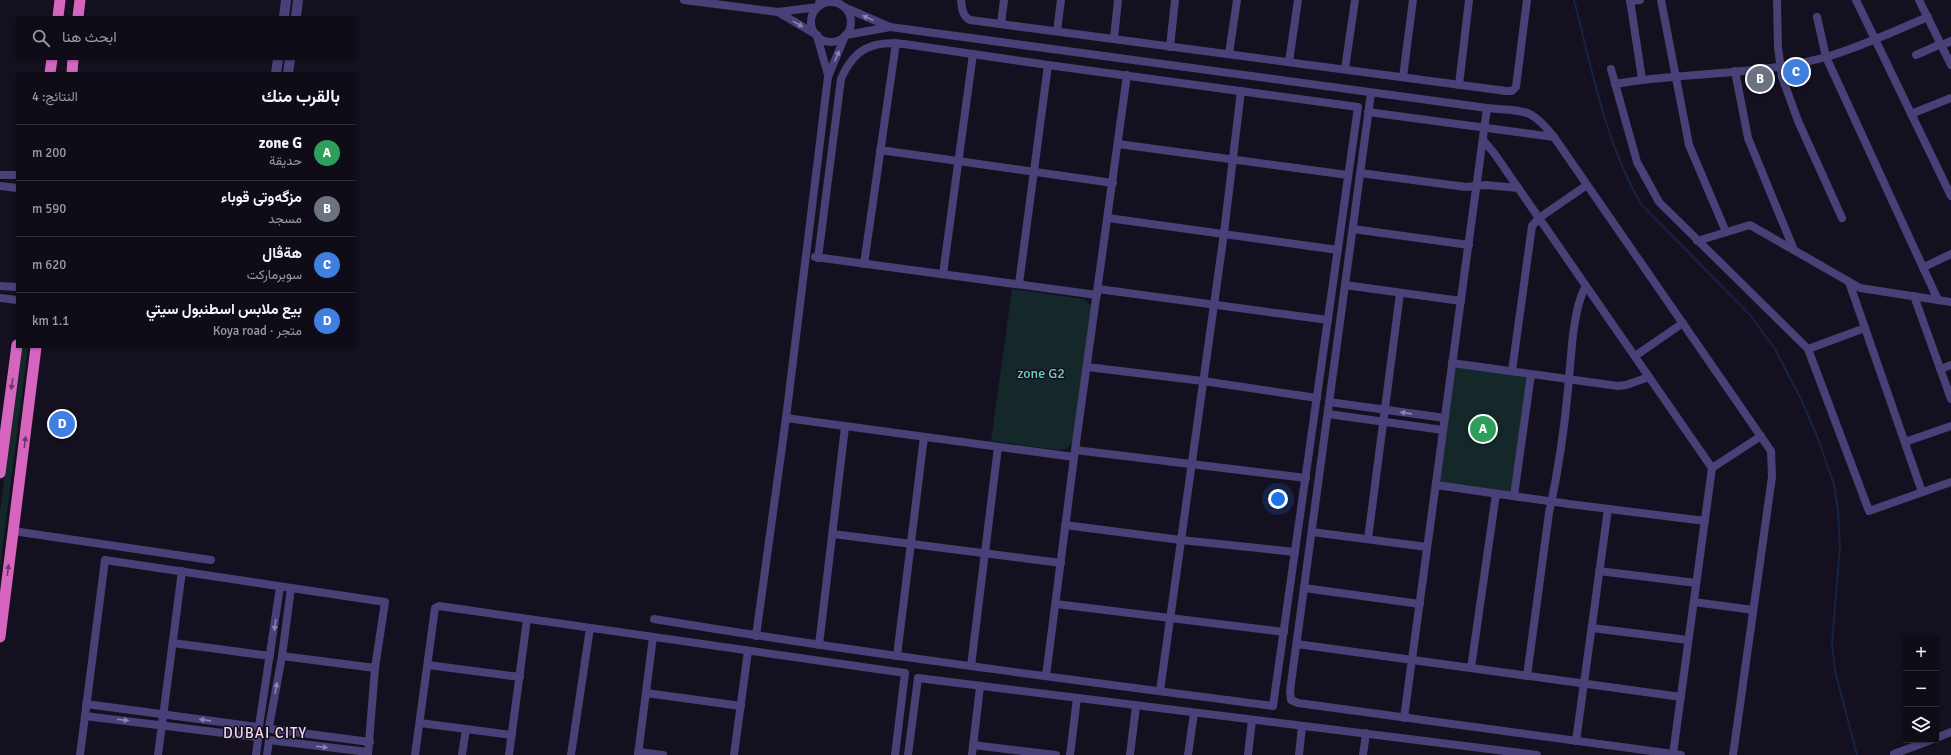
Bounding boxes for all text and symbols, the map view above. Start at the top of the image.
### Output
one-way arrow [862,15,873,21]
search box [16,16,356,60]
one-way arrow [792,20,803,27]
icon: search [30,27,52,49]
text: ابحث هنا [62,28,117,46]
one-way arrow [834,50,840,62]
pin: C [1783,57,1809,87]
pin: B [1747,64,1773,94]
text: بالقرب منك [262,86,340,107]
text: النتائج: 4 [32,89,78,105]
text: zone G [259,134,302,152]
text: 200 m [32,145,66,161]
text: A [323,145,331,161]
text: حديقة [269,153,302,169]
text: مزگەوتی قوباء [221,188,302,206]
text: 590 m [32,201,66,217]
text: B [323,201,331,217]
text: مسجد [268,211,302,227]
text: هةڤال [262,244,302,262]
text: 620 m [32,257,66,273]
text: C [323,257,331,273]
text: سوبرماركت [247,267,302,283]
text: بيع ملابس اسطنبول سيتي [146,300,302,318]
text: 1.1 km [32,313,69,329]
text: D [323,313,331,329]
text: متجر · Koya road [213,323,302,339]
park label: zone G2 [1017,365,1065,382]
one-way arrow [9,378,15,390]
pin: D [49,409,75,439]
one-way arrow [1400,409,1412,416]
pin: A [1470,414,1496,444]
one-way arrow [22,435,28,448]
your location [1268,489,1288,509]
one-way arrow [5,564,11,576]
one-way arrow [272,619,278,631]
map controls [1903,635,1939,743]
button: + [1903,635,1939,671]
button: − [1903,671,1939,707]
one-way arrow [273,682,279,695]
button: layers [1903,707,1939,743]
one-way arrow [117,717,129,724]
one-way arrow [199,717,211,723]
district label: DUBAI CITY [223,724,307,742]
one-way arrow [316,743,328,750]

